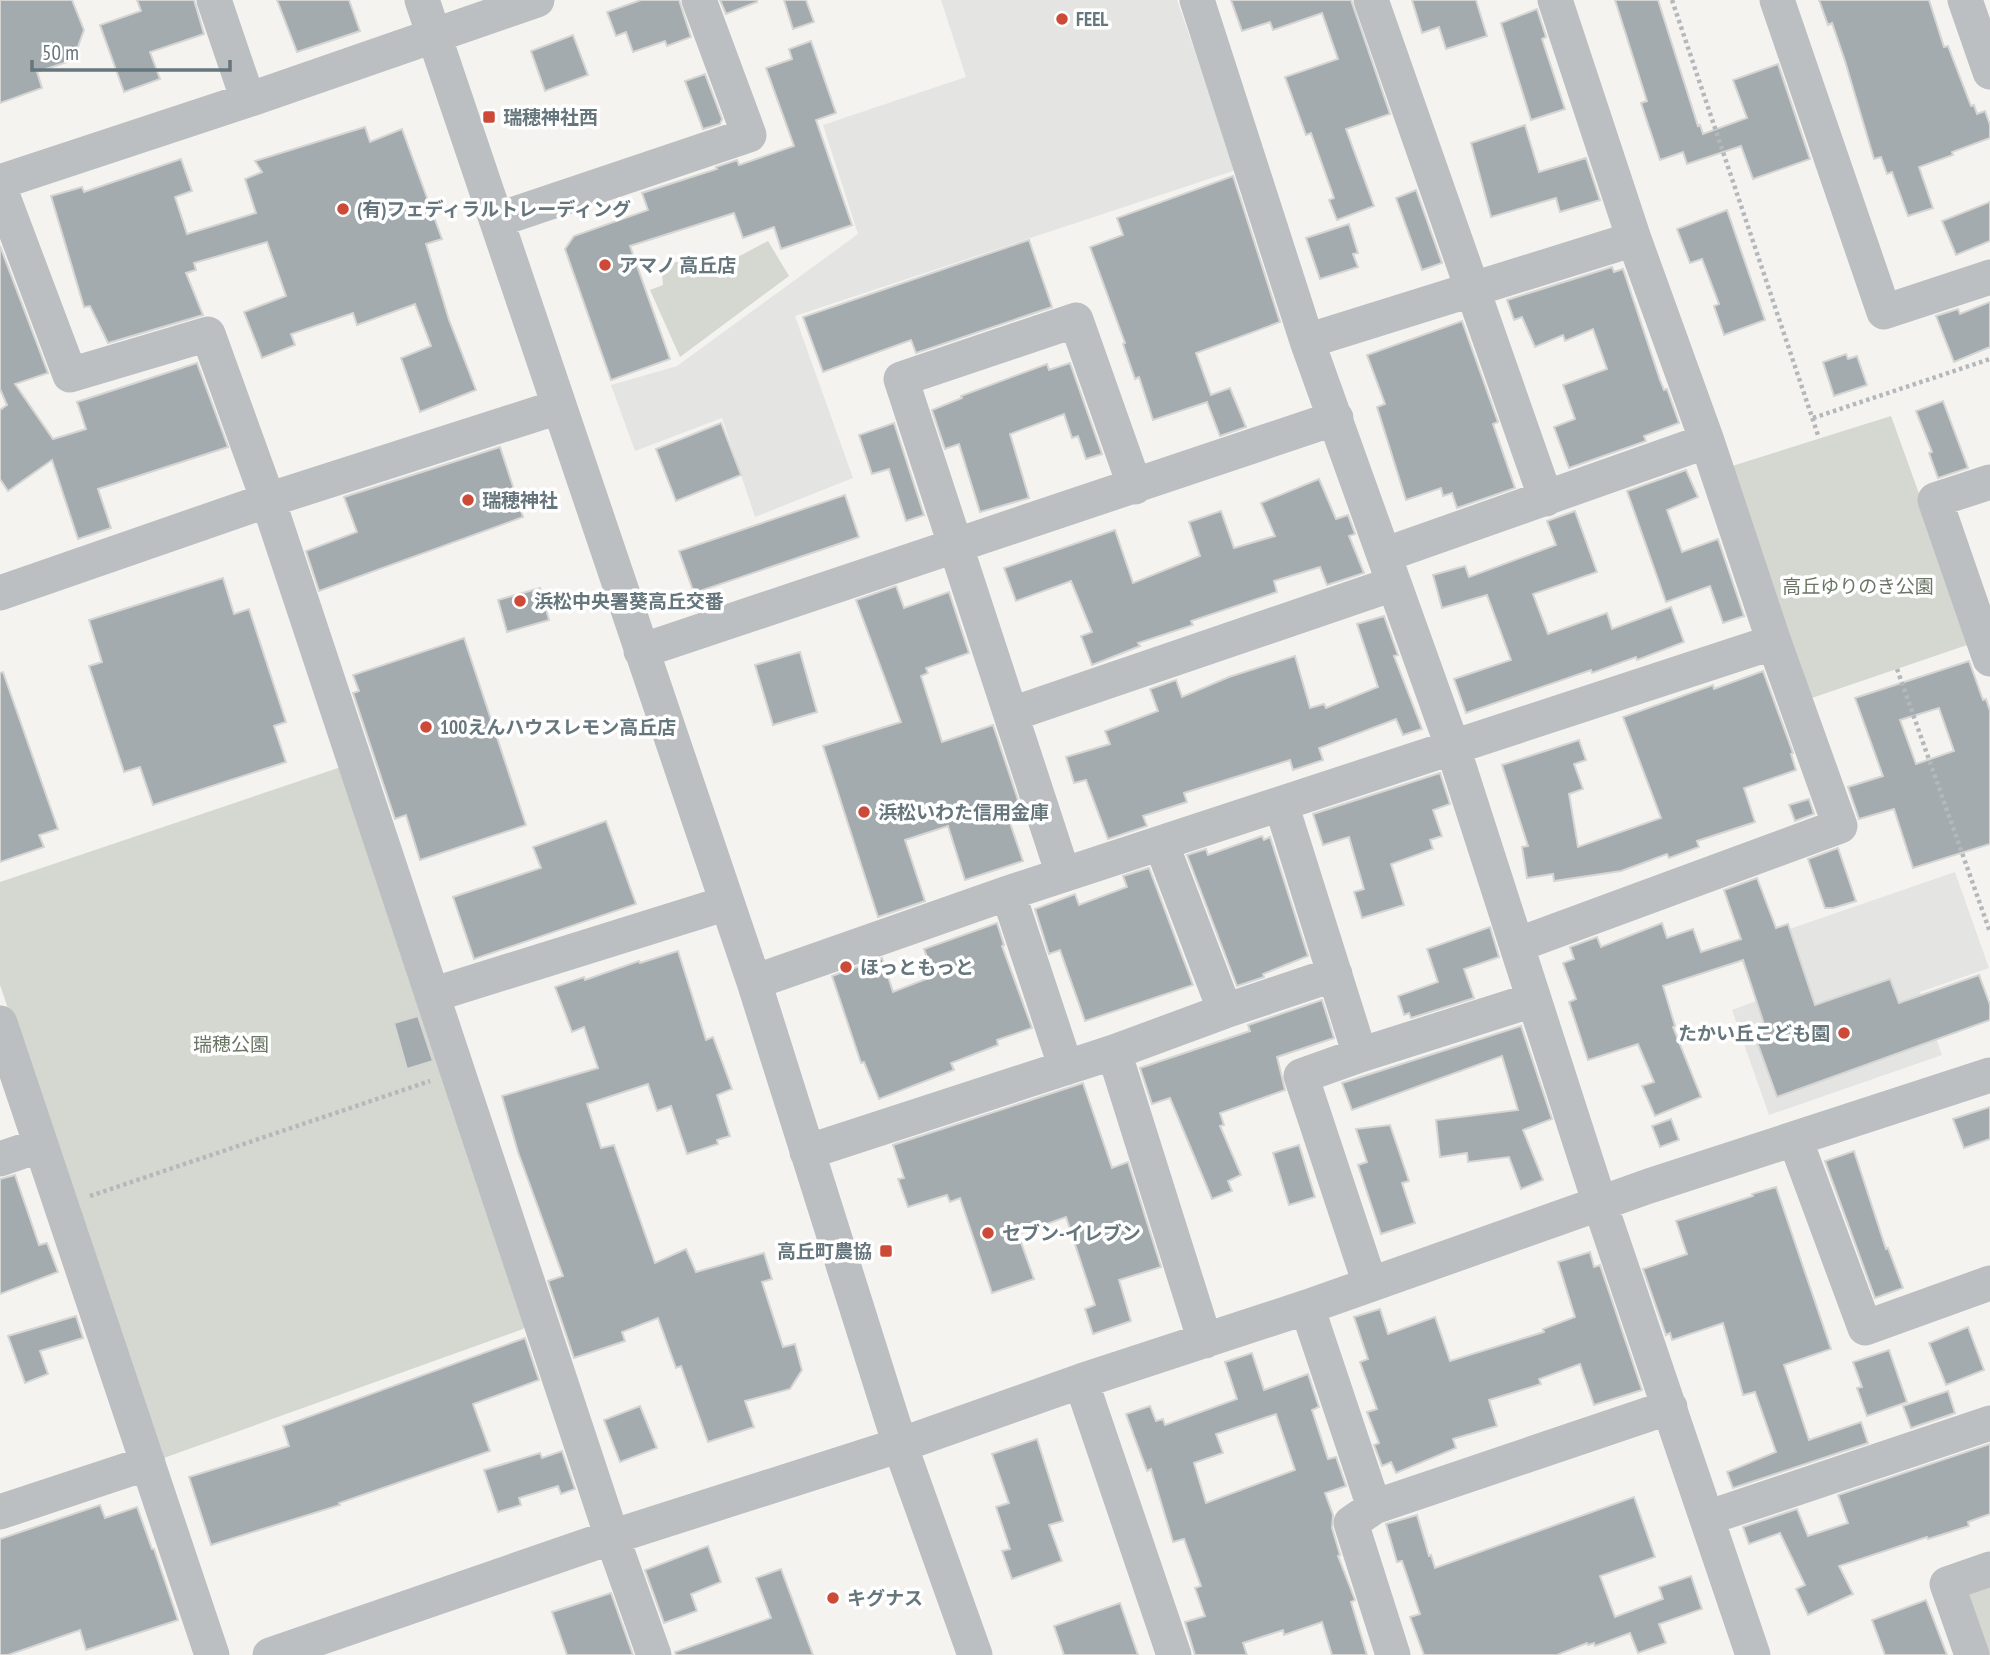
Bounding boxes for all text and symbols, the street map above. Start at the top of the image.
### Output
place label: FEEL [1076,7,1108,31]
marker: FEEL [1054,11,1070,27]
scale bar [32,28,229,72]
text: 50 m [42,39,79,66]
place label: 瑞穂神社西 [503,105,598,129]
marker: 瑞穂神社西 [481,109,497,125]
place label: (有)フェディラルトレーディング [357,197,631,221]
marker: (有)フェディラルトレーディング [335,201,351,217]
place label: アマノ 高丘店 [619,253,736,277]
marker: アマノ 高丘店 [597,257,613,273]
place label: 瑞穂神社 [482,488,558,512]
marker: 瑞穂神社 [460,492,476,508]
park label: 高丘ゆりのき公園 [1782,574,1934,598]
place label: 浜松中央署葵高丘交番 [534,589,724,613]
marker: 浜松中央署葵高丘交番 [512,593,528,609]
place label: 100えんハウスレモン高丘店 [440,715,676,739]
marker: 100えんハウスレモン高丘店 [418,719,434,735]
place label: 浜松いわた信用金庫 [878,800,1049,824]
marker: 浜松いわた信用金庫 [856,804,872,820]
place label: ほっともっと [860,955,974,979]
marker: ほっともっと [838,959,854,975]
place label: たかい丘こども園 [1678,1021,1830,1045]
marker: たかい丘こども園 [1836,1025,1852,1041]
park label: 瑞穂公園 [193,1032,269,1056]
place label: セブン-イレブン [1002,1221,1141,1245]
marker: セブン-イレブン [980,1225,996,1241]
place label: 高丘町農協 [777,1239,872,1263]
marker: 高丘町農協 [878,1243,894,1259]
place label: キグナス [847,1586,923,1610]
marker: キグナス [825,1590,841,1606]

